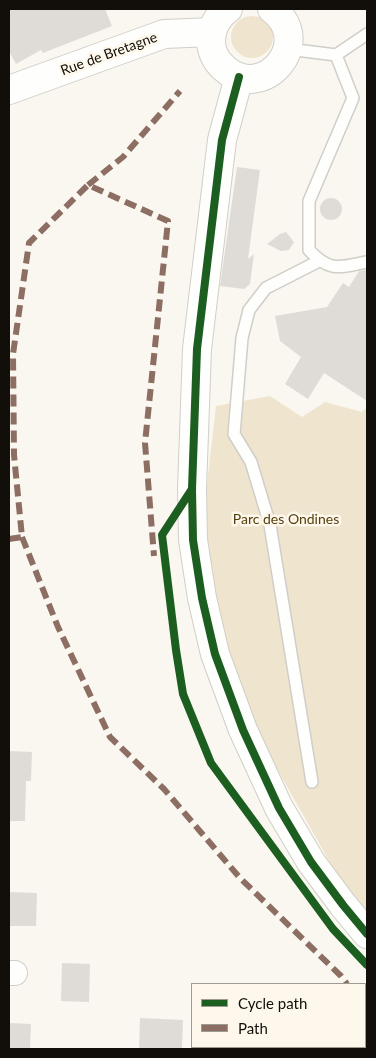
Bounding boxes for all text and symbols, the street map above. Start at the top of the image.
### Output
street label: Rue de Bretagne [58,29,160,79]
park label: Parc des Ondines [233,511,339,527]
legend [191,983,366,1048]
text: Cycle path [238,994,307,1012]
text: Path [238,1019,268,1037]

